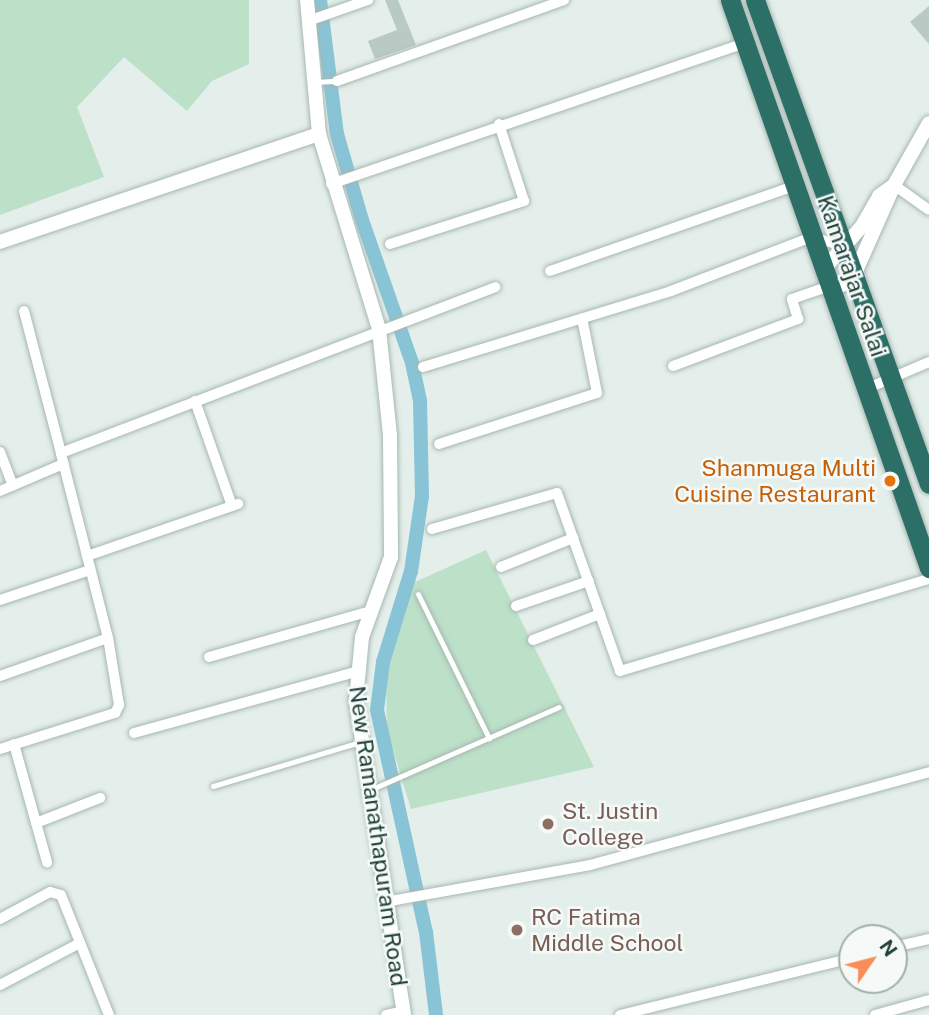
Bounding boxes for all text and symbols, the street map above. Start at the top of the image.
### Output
street label: Kamarajar Salai [811,192,893,360]
place label: Shanmuga Multi Cuisine Restaurant [674,454,876,508]
marker: Shanmuga Multi Cuisine Restaurant [882,473,898,489]
street label: New Ramanathapuram Road [343,684,413,988]
place label: St. Justin College [562,797,658,851]
marker: St. Justin College [540,816,556,832]
place label: RC Fatima Middle School [531,903,684,957]
marker: RC Fatima Middle School [509,922,525,938]
north arrow [838,924,908,994]
text: N [875,936,902,960]

